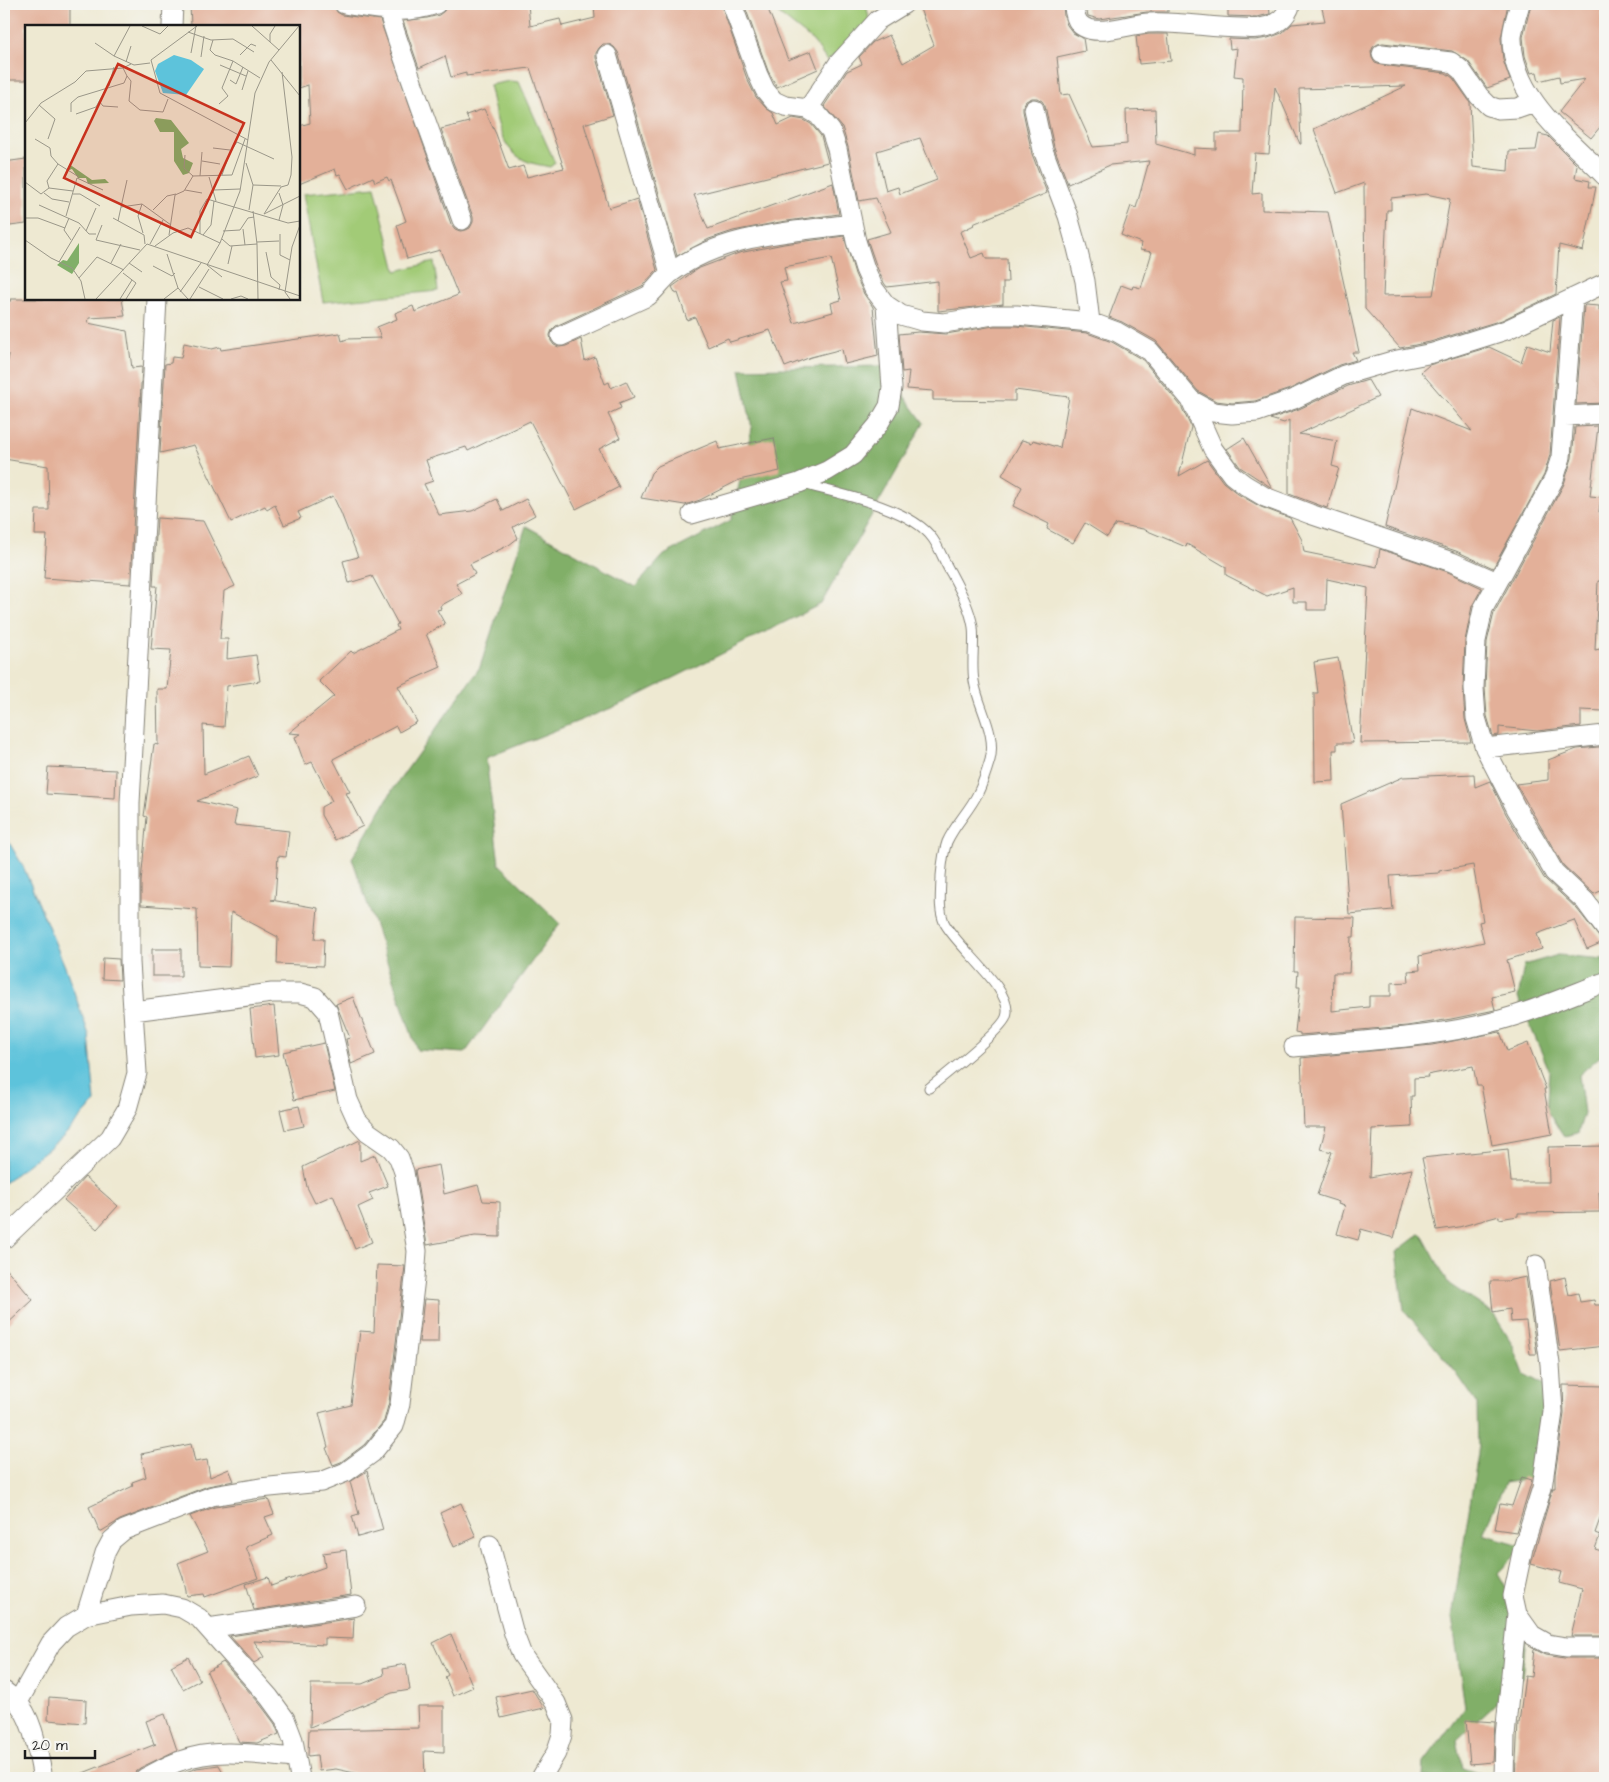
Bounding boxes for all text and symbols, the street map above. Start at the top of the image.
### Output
inset map [25,25,300,300]
scale bar [25,1727,95,1759]
text: 20 m [32,1735,68,1756]

